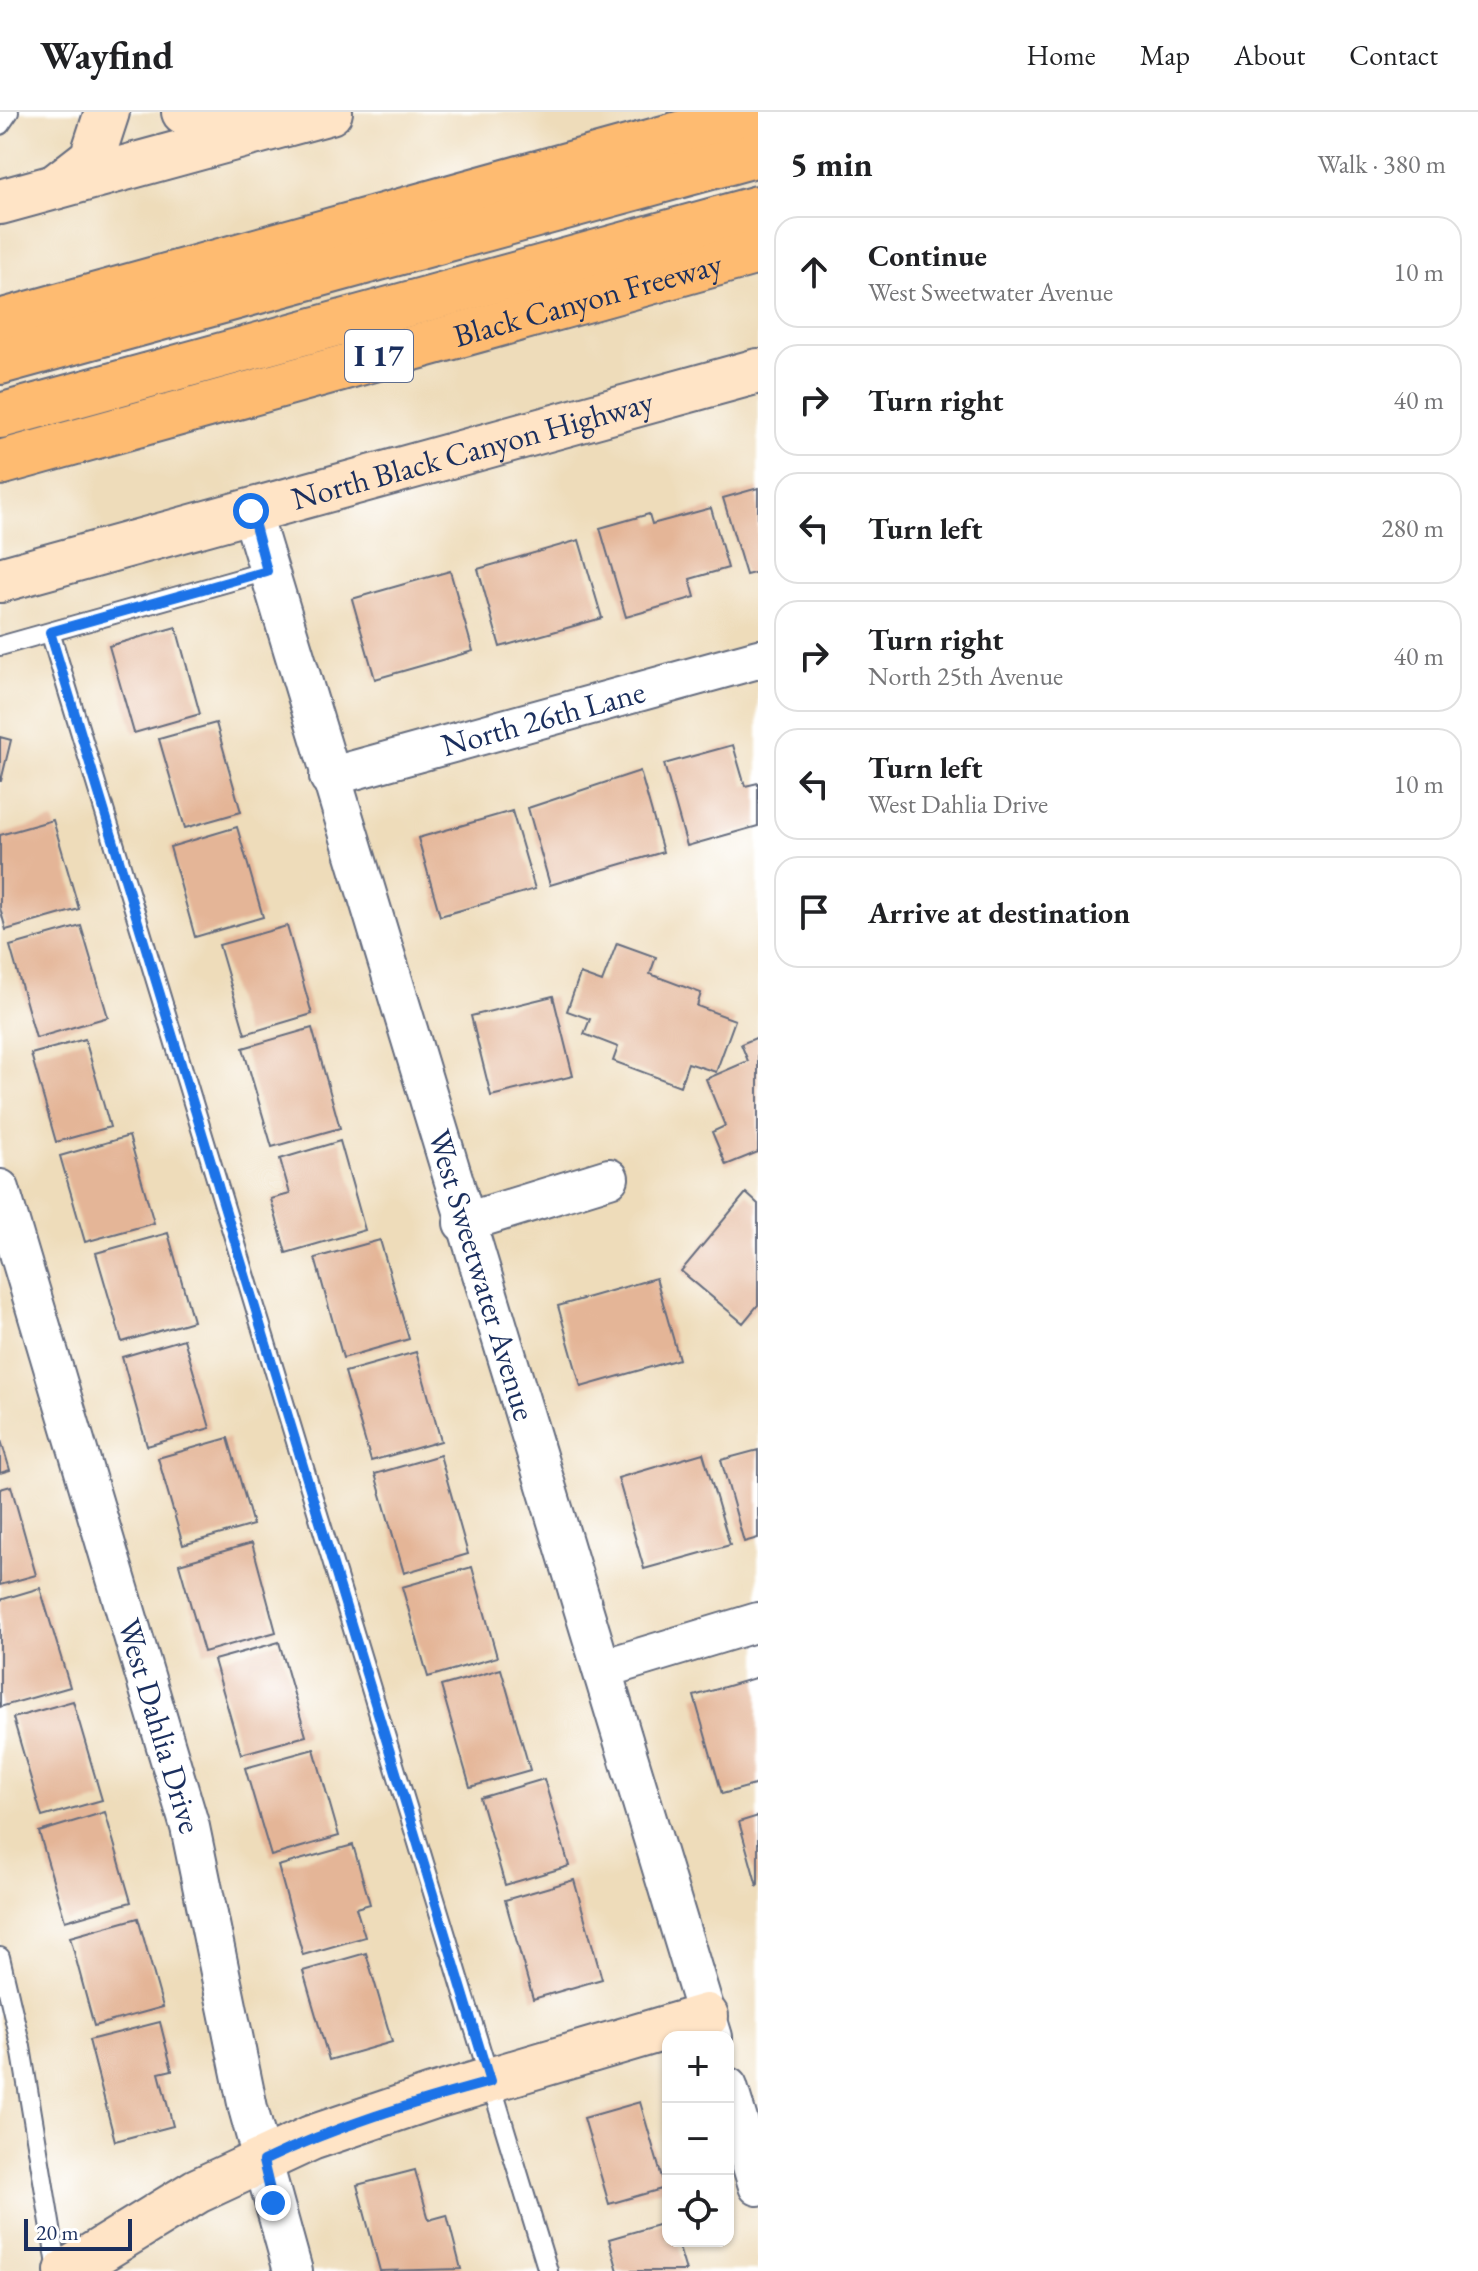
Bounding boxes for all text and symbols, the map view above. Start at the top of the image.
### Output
text: Wayfind [40,31,174,80]
text: Home [1026,37,1096,73]
text: Map [1140,37,1190,73]
text: About [1234,37,1305,73]
text: Contact [1349,37,1438,73]
text: 5 min [790,142,873,186]
text: Walk · 380 m [1318,147,1446,181]
text: Continue [868,236,987,275]
street label: Black Canyon Freeway [449,242,728,357]
icon: ahead [792,250,836,294]
text: 10 m [1394,255,1444,289]
text: West Sweetwater Avenue [868,275,1113,309]
road number: I 17 [345,330,413,382]
icon: right [792,378,836,422]
street label: North Black Canyon Highway [287,380,659,520]
text: Turn right [868,381,1004,420]
text: 40 m [1394,383,1444,417]
route start [233,493,269,529]
icon: left [792,506,836,550]
text: Turn left [868,509,982,548]
text: 280 m [1381,511,1444,545]
text: Turn right [868,620,1004,659]
icon: right [792,634,836,678]
text: 40 m [1394,639,1444,673]
text: North 25th Avenue [868,659,1063,693]
street label: North 26th Lane [437,670,650,766]
text: Turn left [868,748,982,787]
icon: left [792,762,836,806]
text: 10 m [1394,767,1444,801]
text: West Dahlia Drive [868,787,1048,821]
icon: arrive [792,890,836,934]
text: Arrive at destination [868,893,1130,932]
street label: West Sweetwater Avenue [418,1124,546,1425]
street label: West Dahlia Drive [108,1613,212,1838]
map controls [662,2031,734,2247]
button: + [662,2031,734,2103]
button: − [662,2103,734,2175]
button: locate [662,2175,734,2247]
route end [255,2185,291,2221]
scale bar [24,2215,132,2251]
text: 20 m [36,2218,79,2247]

